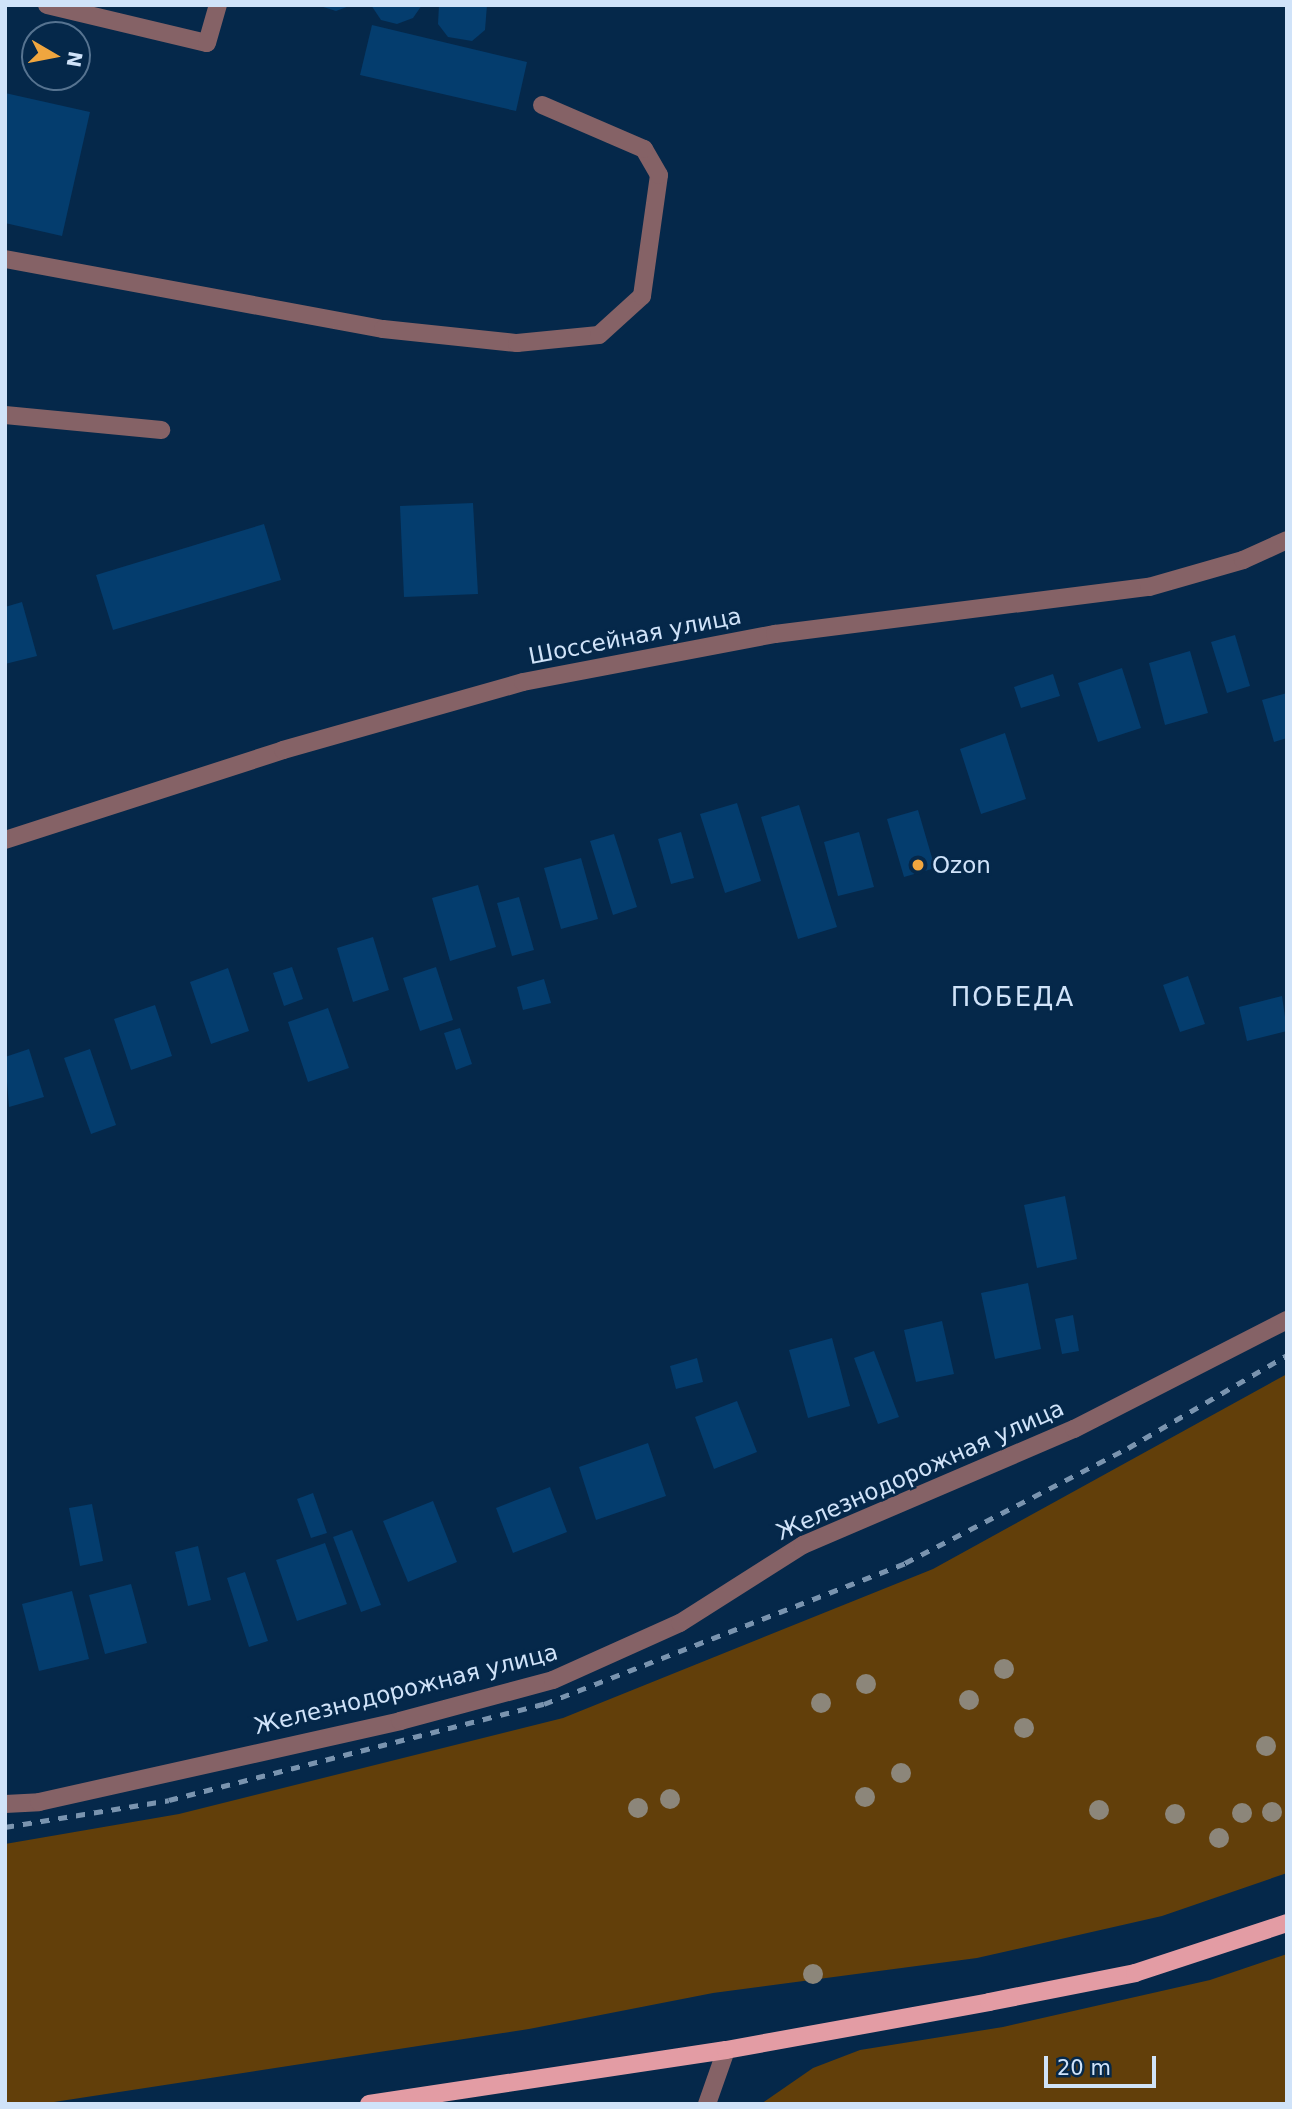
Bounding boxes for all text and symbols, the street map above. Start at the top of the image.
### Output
north arrow [21,21,91,91]
text: N [62,50,87,69]
street label: Шоссейная улица [526,602,744,670]
place label: Ozon [932,851,991,879]
marker: Ozon [910,857,926,873]
district label: ПОБЕДА [952,982,1074,1014]
street label: Железнодорожная улица [772,1394,1068,1546]
street label: Железнодорожная улица [251,1638,561,1740]
scale bar [1047,2042,1159,2086]
text: 20 m [1057,2056,1111,2080]

